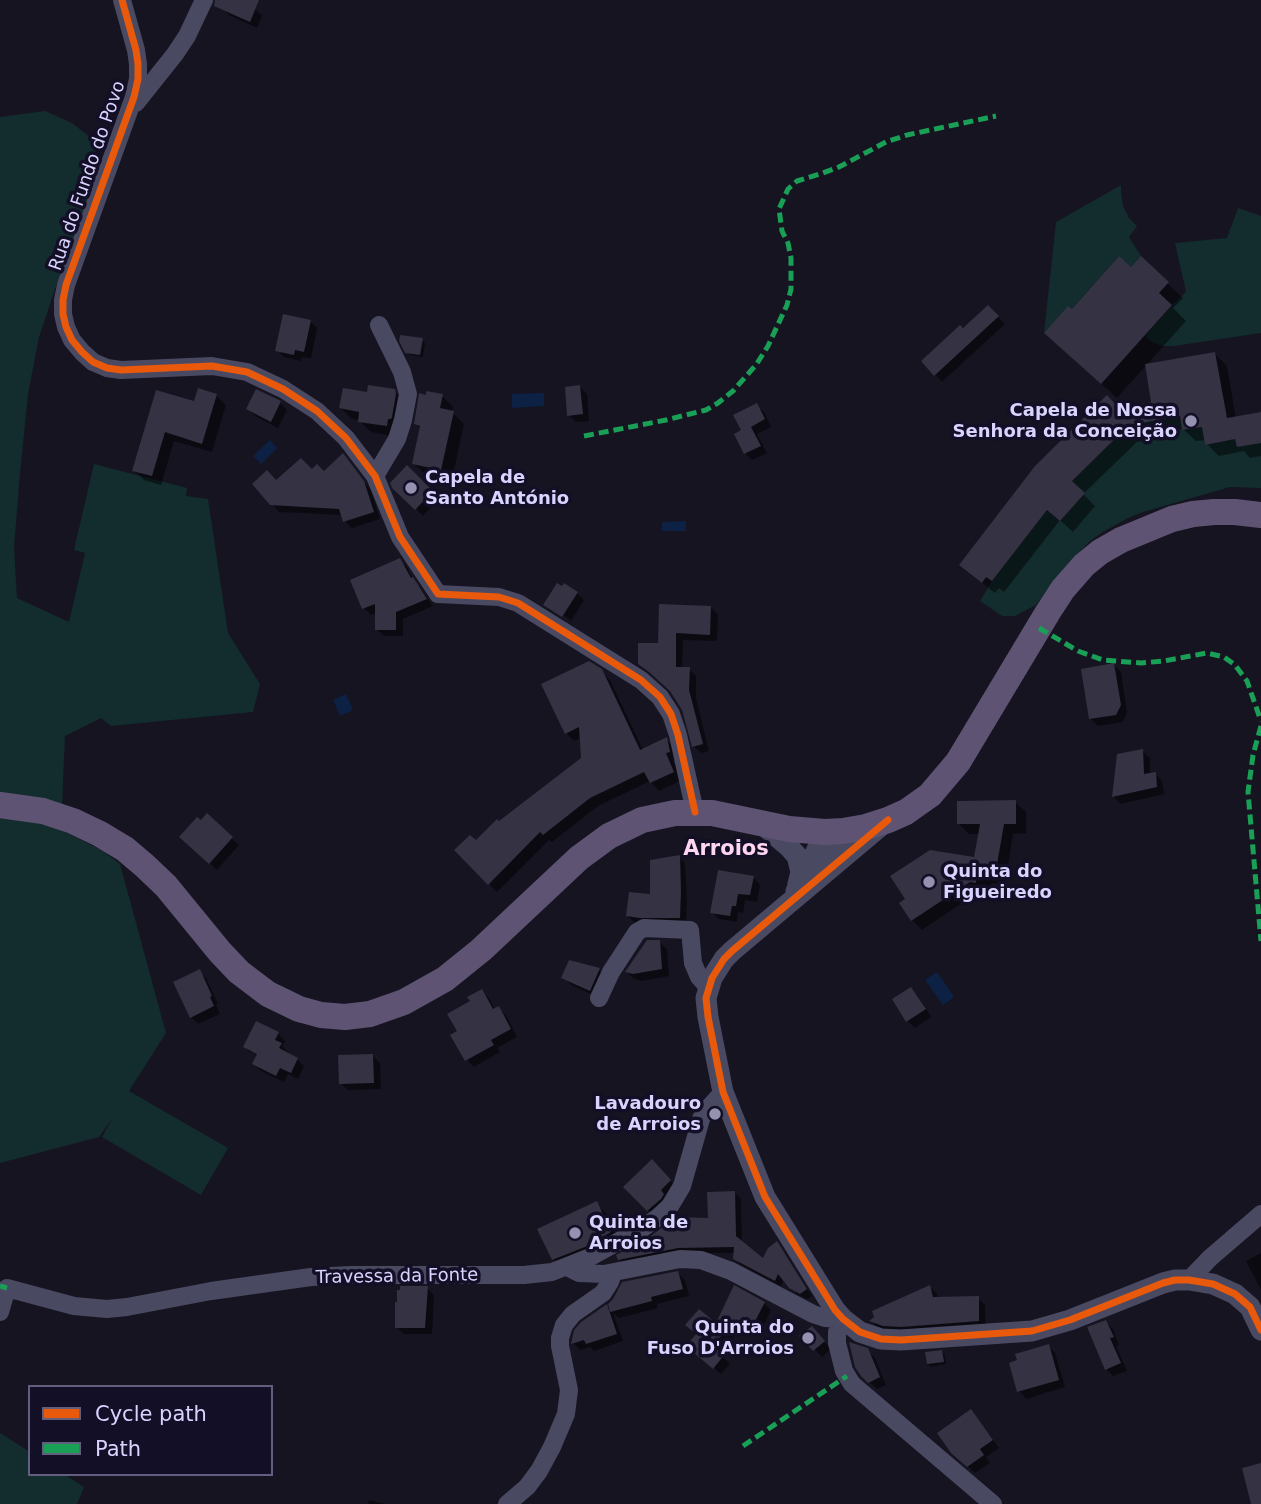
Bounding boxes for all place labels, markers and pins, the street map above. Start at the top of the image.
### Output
place label: Capela de Nossa Senhora da Conceição [953,400,1177,442]
marker: Capela de Nossa Senhora da Conceição [1183,413,1199,429]
place label: Capela de Santo António [425,467,569,510]
marker: Capela de Santo António [403,480,419,496]
place label: Quinta do Figueiredo [943,861,1052,903]
marker: Quinta do Figueiredo [921,874,937,890]
place label: Lavadouro de Arroios [594,1093,701,1136]
marker: Lavadouro de Arroios [707,1106,723,1122]
place label: Quinta de Arroios [589,1212,688,1254]
marker: Quinta de Arroios [567,1225,583,1241]
place label: Quinta do Fuso D'Arroios [647,1317,794,1360]
marker: Quinta do Fuso D'Arroios [800,1330,816,1346]

